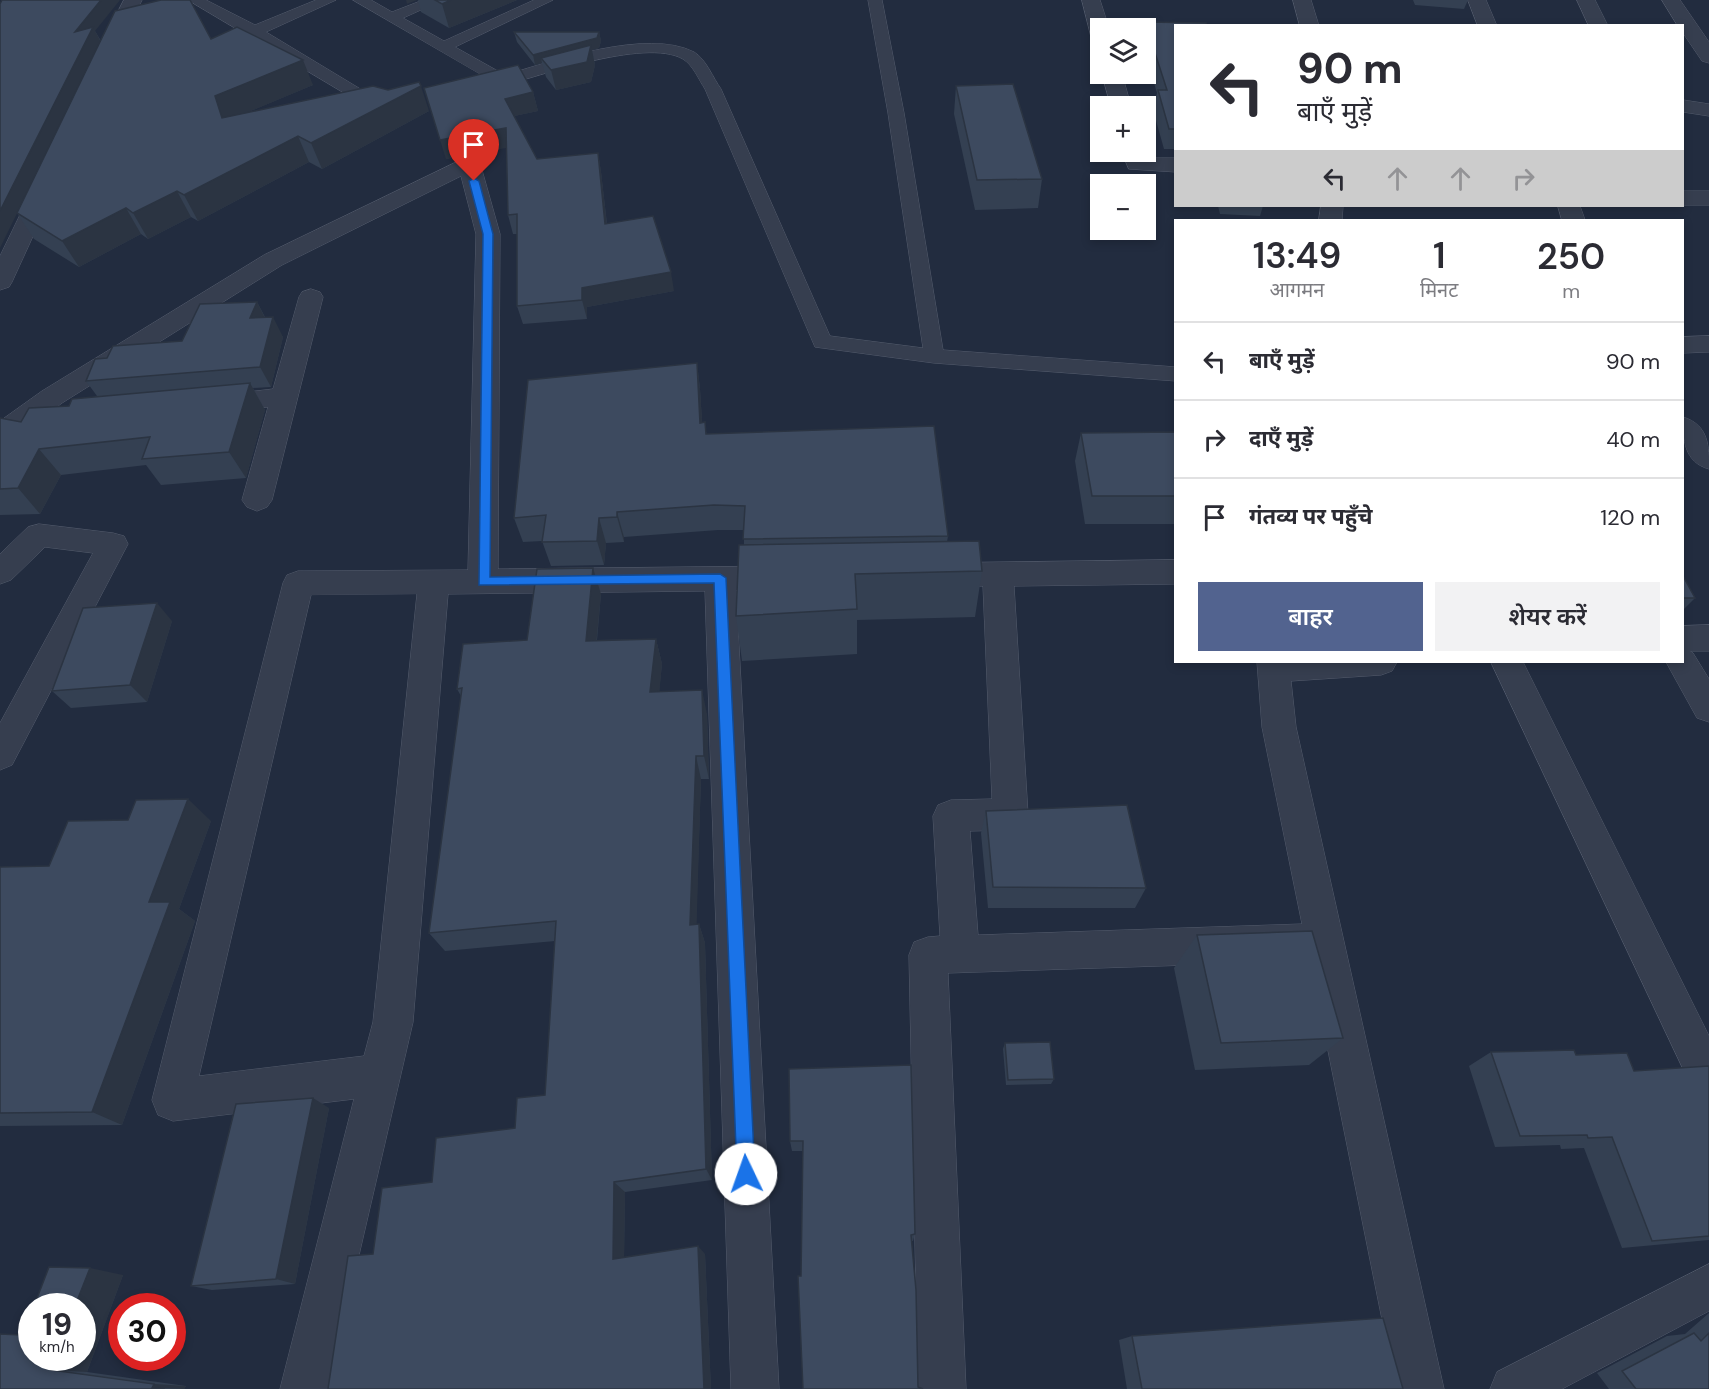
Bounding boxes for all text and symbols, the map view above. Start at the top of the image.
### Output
map controls [1090,18,1156,240]
button: layers [1090,18,1156,84]
text: 90 m [1297,41,1403,96]
icon: left [1198,48,1276,126]
text: बाएँ मुड़ें [1297,94,1372,129]
button: + [1090,96,1156,162]
pin [448,119,499,181]
icon: arrive [457,128,490,161]
icon: left [1318,162,1351,195]
icon: ahead [1381,162,1414,195]
icon: ahead [1444,162,1477,195]
icon: right [1507,162,1540,195]
button: − [1090,174,1156,240]
text: 13:49 [1253,232,1341,279]
text: 1 [1433,232,1445,279]
text: 250 [1537,233,1605,280]
text: आगमन [1270,277,1324,303]
text: मिनट [1420,277,1458,303]
text: m [1562,278,1580,304]
icon: left [1198,345,1231,378]
text: बाएँ मुड़ें [1249,346,1315,375]
text: 90 m [1606,347,1660,376]
icon: right [1198,423,1231,456]
text: दाएँ मुड़ें [1249,424,1313,453]
text: 40 m [1606,425,1660,454]
icon: arrive [1198,501,1231,534]
text: गंतव्य पर पहुँचे [1249,502,1372,531]
text: 120 m [1600,503,1660,532]
button: बाहर [1198,582,1423,651]
button: शेयर करें [1435,582,1660,651]
position arrow [714,1142,778,1206]
speed limit sign: 30 [108,1293,186,1371]
text: 19 [42,1305,72,1344]
text: km/h [39,1337,75,1357]

